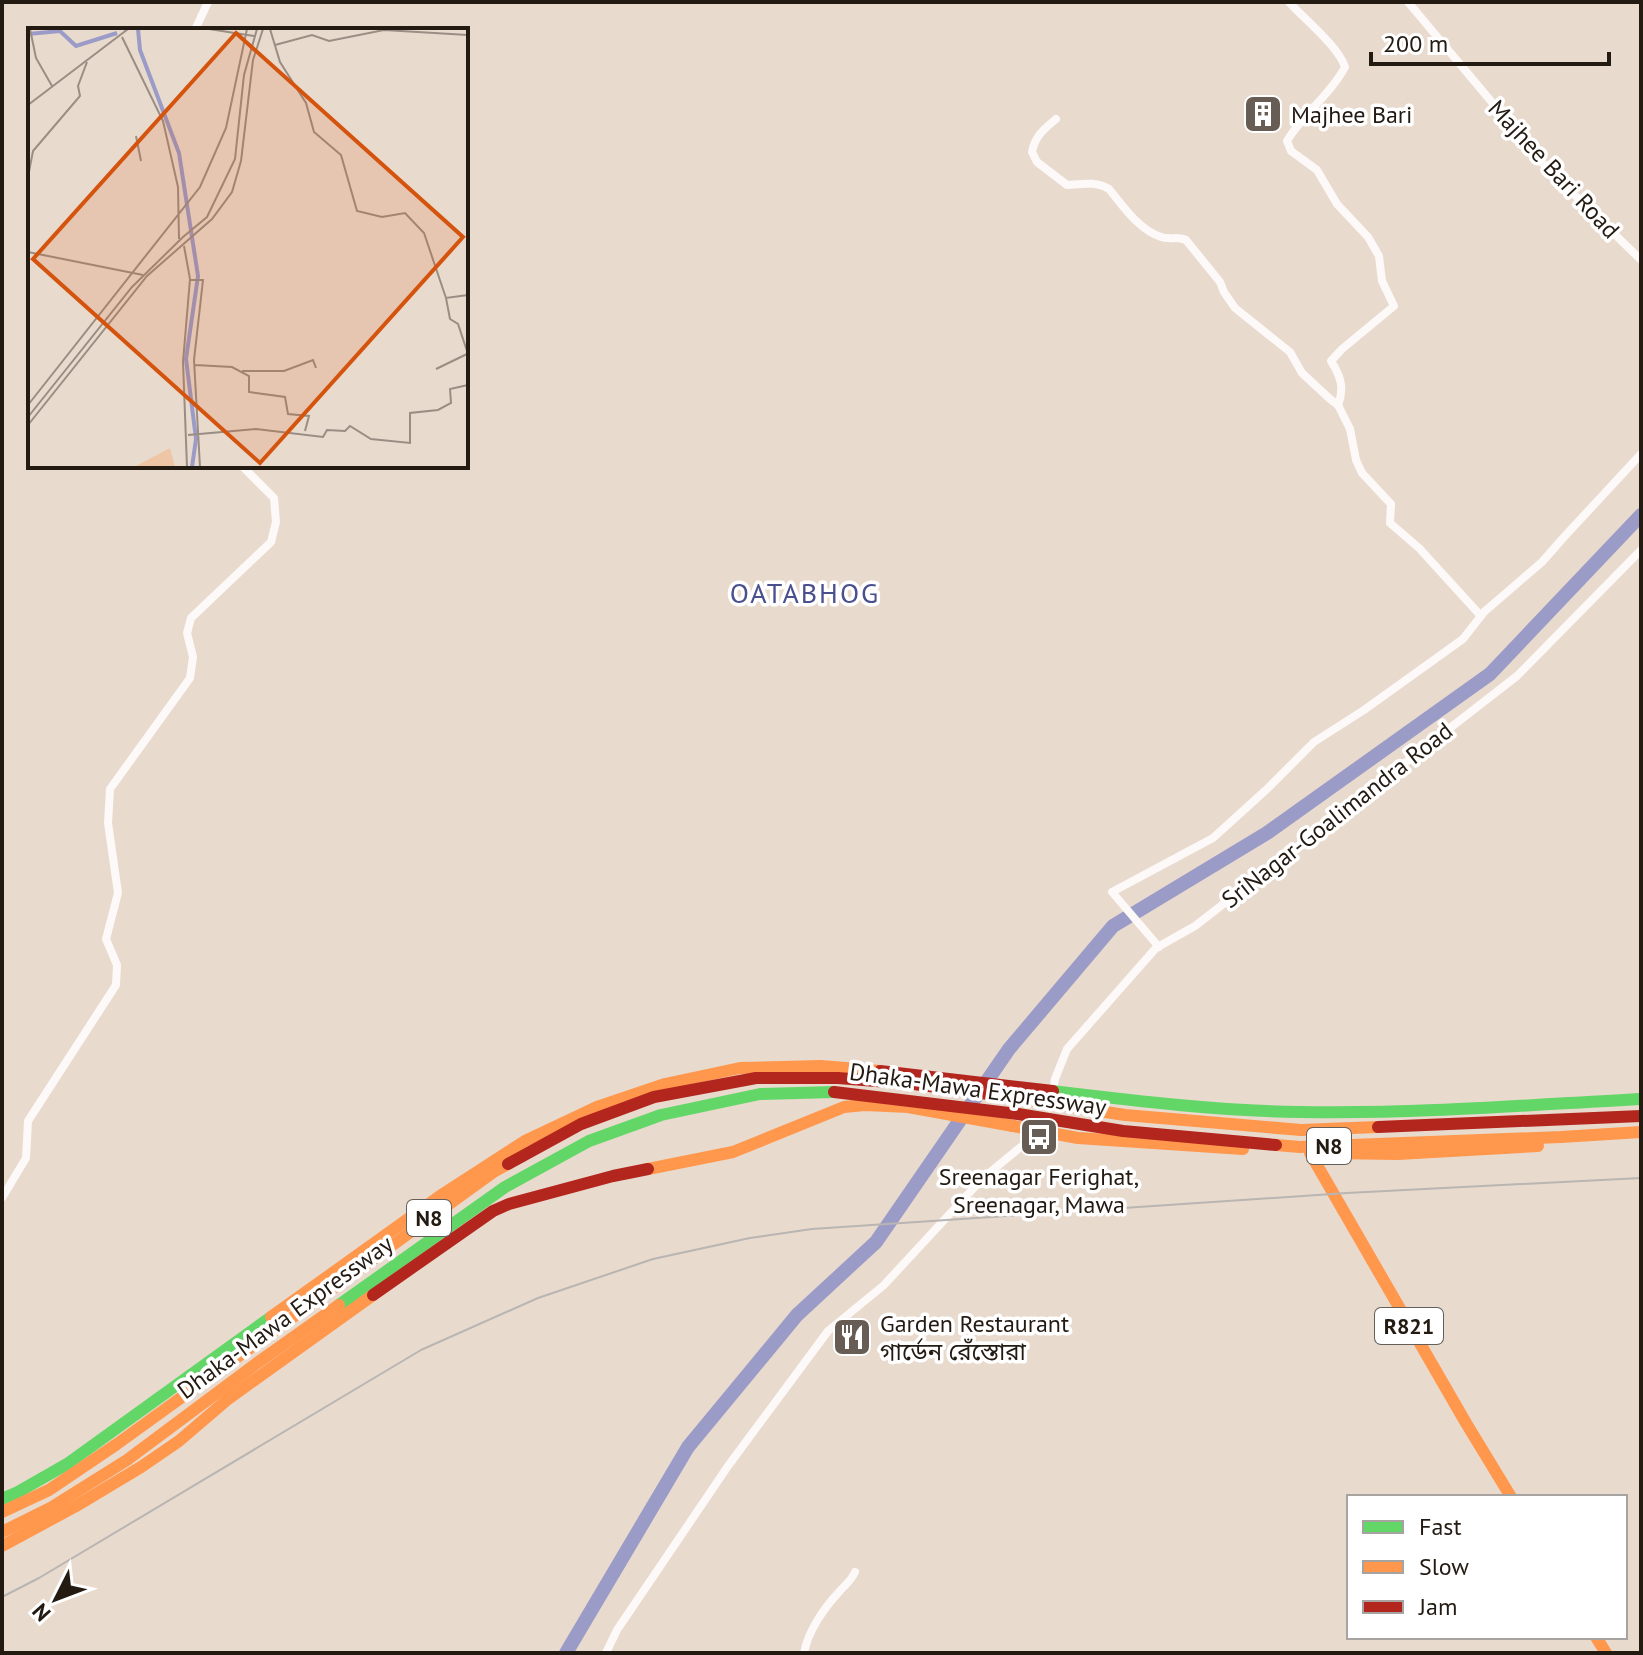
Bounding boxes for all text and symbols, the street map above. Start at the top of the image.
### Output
scale bar [1371,16,1609,66]
inset map [28,28,468,468]
text: 200 m [1383,28,1448,59]
building icon: Majhee Bari [1242,93,1284,135]
street label: Majhee Bari Road [1482,93,1626,245]
place label: Majhee Bari [1291,99,1412,130]
district label: OATABHOG [730,574,880,611]
street label: SriNagar-Goalimandra Road [1215,715,1459,915]
street label: Dhaka-Mawa Expressway [848,1056,1108,1122]
bus stop icon: Sreenagar Ferighat, Sreenagar, Mawa [1018,1116,1060,1158]
road number: N8 [1307,1128,1351,1164]
place label: Sreenagar Ferighat, Sreenagar, Mawa [939,1161,1139,1220]
road number: N8 [407,1200,451,1236]
street label: Dhaka-Mawa Expressway [171,1228,399,1406]
place label: Garden Restaurant গার্ডেন রেঁস্তোরা [880,1308,1069,1367]
road number: R821 [1375,1308,1443,1344]
restaurant icon: Garden Restaurant গার্ডেন রেঁস্তোরা [831,1316,873,1358]
legend [1347,1495,1627,1639]
text: Fast [1419,1511,1462,1542]
text: Slow [1419,1551,1469,1582]
north arrow [16,1559,96,1639]
text: Jam [1418,1591,1457,1622]
text: N [26,1598,56,1627]

